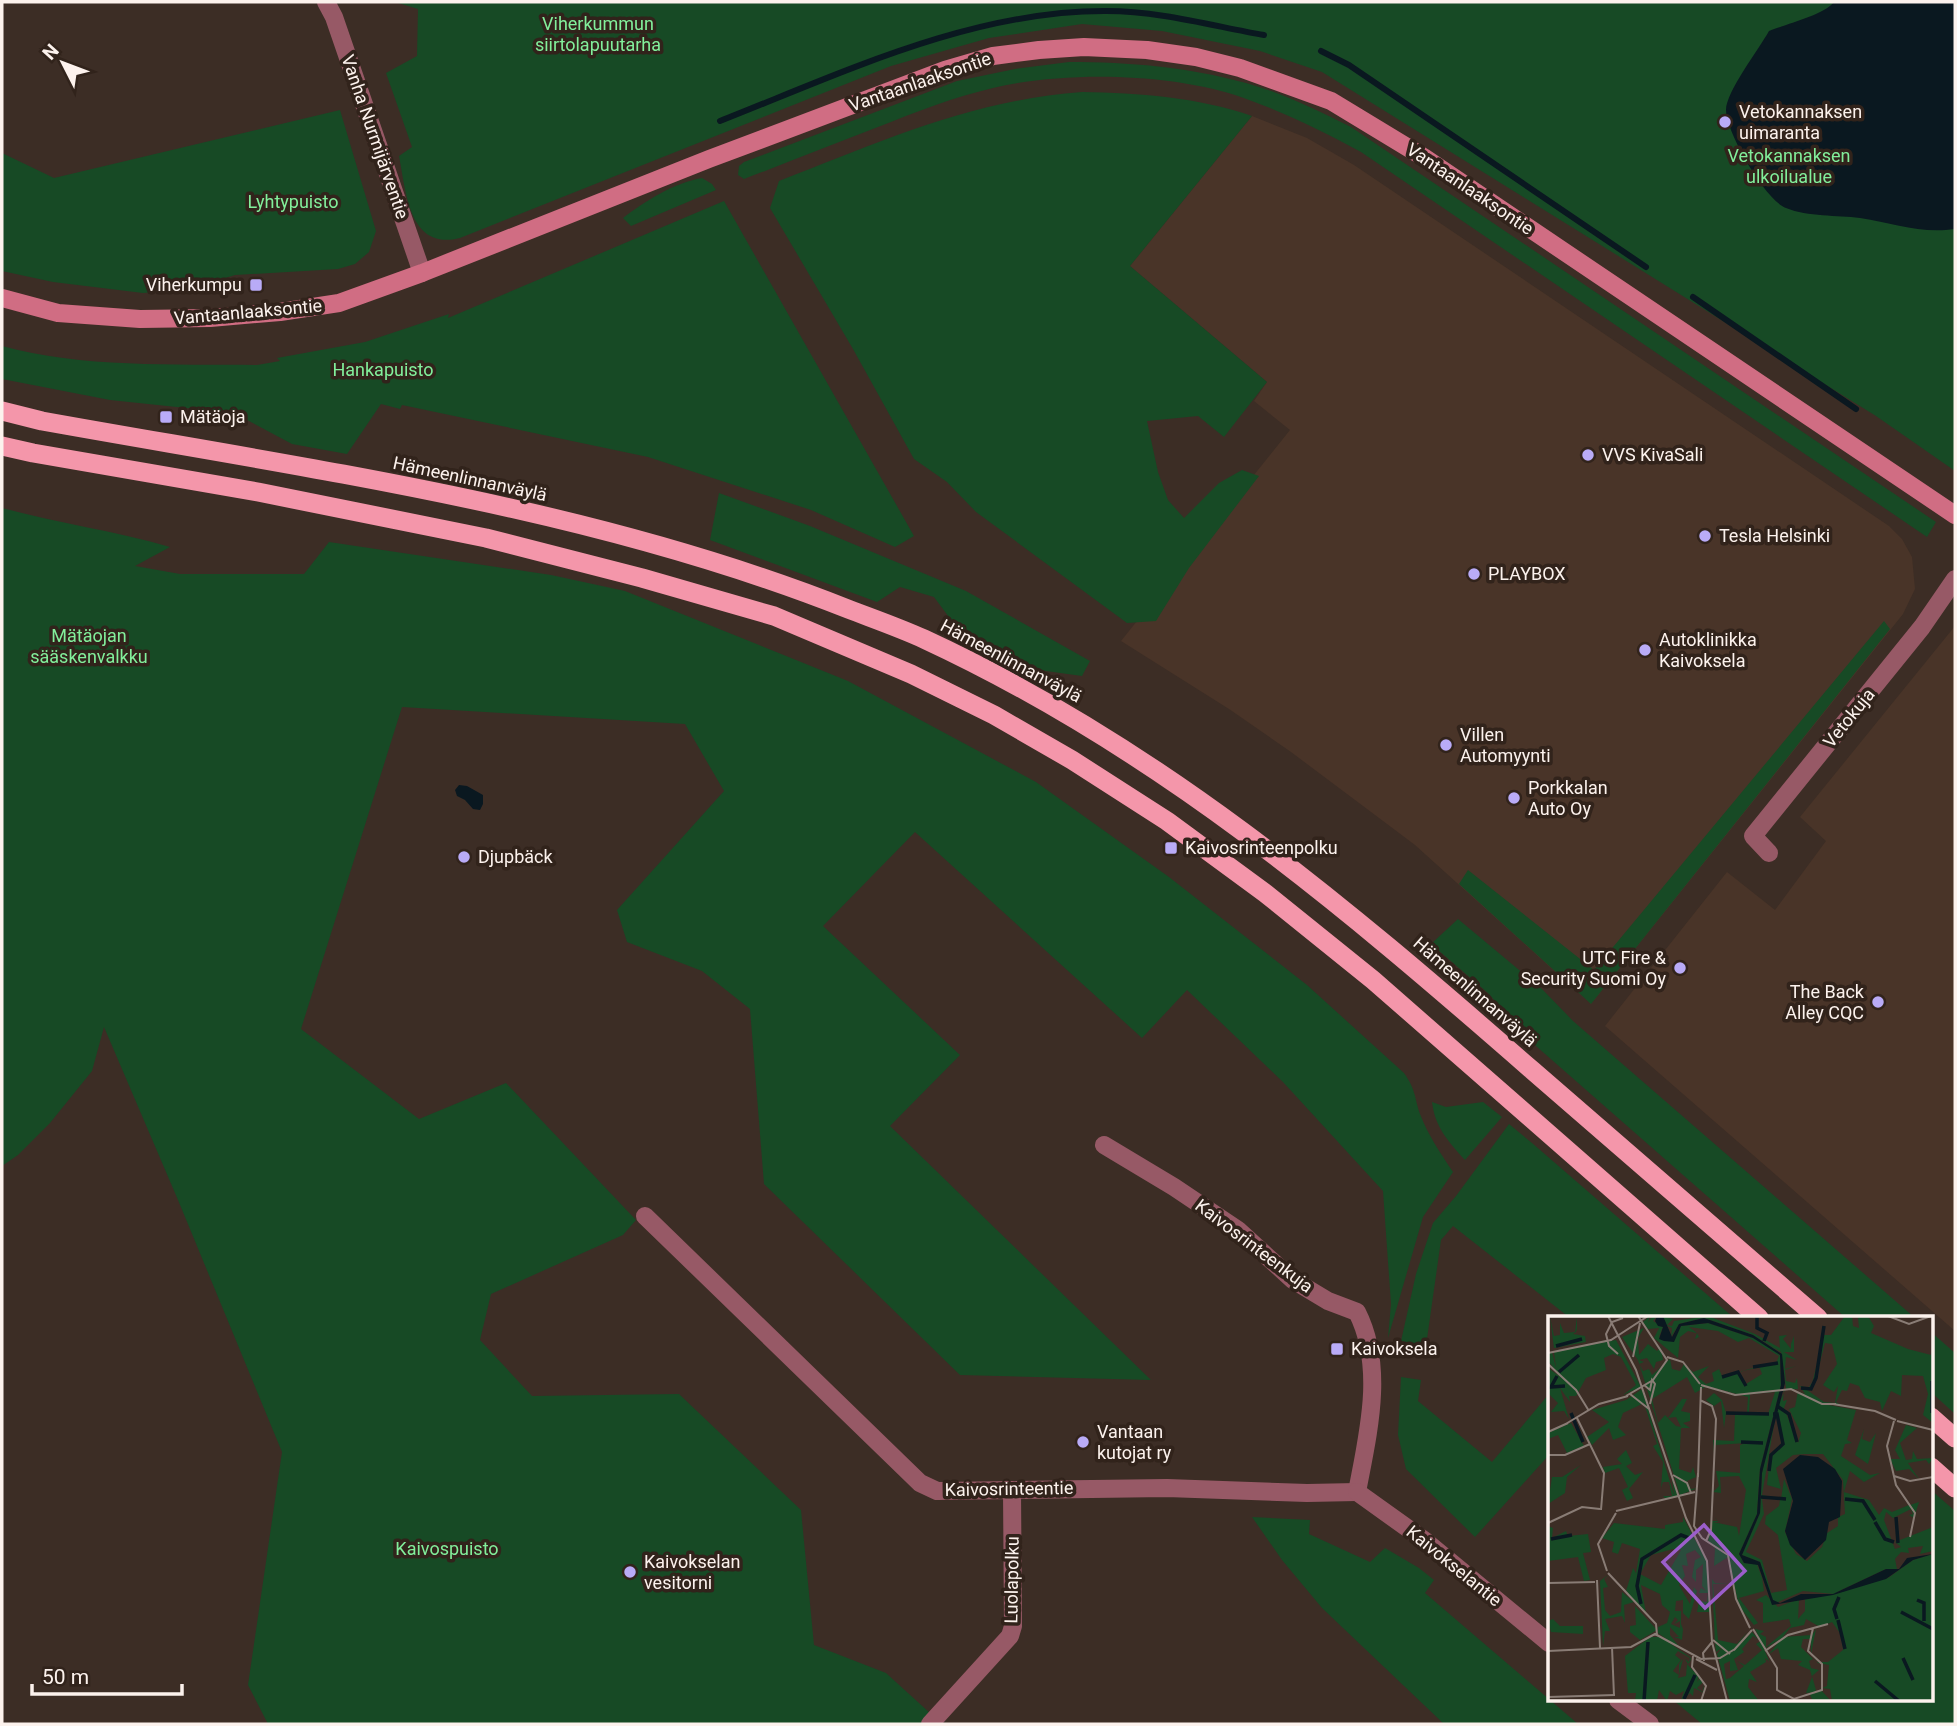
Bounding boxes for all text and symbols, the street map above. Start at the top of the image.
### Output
park label: Viherkummun siirtolapuutarha [535,13,661,55]
north arrow [28,28,98,98]
text: N [38,39,64,65]
street label: Vantaanlaaksontie [846,47,994,116]
street label: Vanha Nurmijärventie [338,52,413,222]
place label: Vetokannaksen uimaranta [1739,101,1862,143]
marker: Vetokannaksen uimaranta [1717,114,1733,130]
street label: Vantaanlaaksontie [1403,138,1538,239]
park label: Vetokannaksen ulkoilualue [1727,145,1851,187]
park label: Lyhtypuisto [247,191,339,212]
place label: Viherkumpu [146,274,242,295]
marker: Viherkumpu [248,277,264,293]
street label: Vantaanlaaksontie [173,295,323,328]
park label: Hankapuisto [332,359,434,380]
place label: Mätäoja [180,406,246,427]
marker: Mätäoja [158,409,174,425]
place label: VVS KivaSali [1602,444,1703,465]
marker: VVS KivaSali [1580,447,1596,463]
street label: Hämeenlinnanväylä [391,452,549,505]
place label: Tesla Helsinki [1719,525,1830,546]
marker: Tesla Helsinki [1697,528,1713,544]
place label: PLAYBOX [1488,563,1566,584]
marker: PLAYBOX [1466,566,1482,582]
street label: Hämeenlinnanväylä [937,614,1085,707]
park label: Mätäojan sääskenvalkku [30,625,148,667]
place label: Autoklinikka Kaivoksela [1659,629,1757,671]
marker: Autoklinikka Kaivoksela [1637,642,1653,658]
street label: Vetokuja [1819,684,1879,751]
place label: Villen Automyynti [1460,724,1551,766]
marker: Villen Automyynti [1438,737,1454,753]
place label: Porkkalan Auto Oy [1528,777,1608,819]
marker: Porkkalan Auto Oy [1506,790,1522,806]
place label: Kaivosrinteenpolku [1185,837,1338,858]
marker: Kaivosrinteenpolku [1163,840,1179,856]
place label: Djupbäck [478,846,553,867]
marker: Djupbäck [456,849,472,865]
street label: Hämeenlinnanväylä [1409,932,1541,1051]
place label: UTC Fire & Security Suomi Oy [1521,947,1667,989]
marker: UTC Fire & Security Suomi Oy [1672,960,1688,976]
place label: The Back Alley CQC [1785,981,1865,1023]
marker: The Back Alley CQC [1870,994,1886,1010]
street label: Kaivosrinteenkuja [1191,1194,1317,1297]
inset map [1548,1316,1932,1702]
place label: Kaivoksela [1351,1338,1437,1359]
marker: Kaivoksela [1329,1341,1345,1357]
place label: Vantaan kutojat ry [1097,1421,1172,1463]
marker: Vantaan kutojat ry [1075,1434,1091,1450]
street label: Kaivosrinteentie [944,1477,1074,1500]
street label: Kaivokselantie [1403,1521,1506,1610]
street label: Luolapolku [1000,1536,1023,1624]
park label: Kaivospuisto [395,1538,499,1559]
place label: Kaivokselan vesitorni [644,1551,740,1593]
marker: Kaivokselan vesitorni [622,1564,638,1580]
scale bar [32,1652,182,1696]
text: 50 m [42,1665,89,1689]

